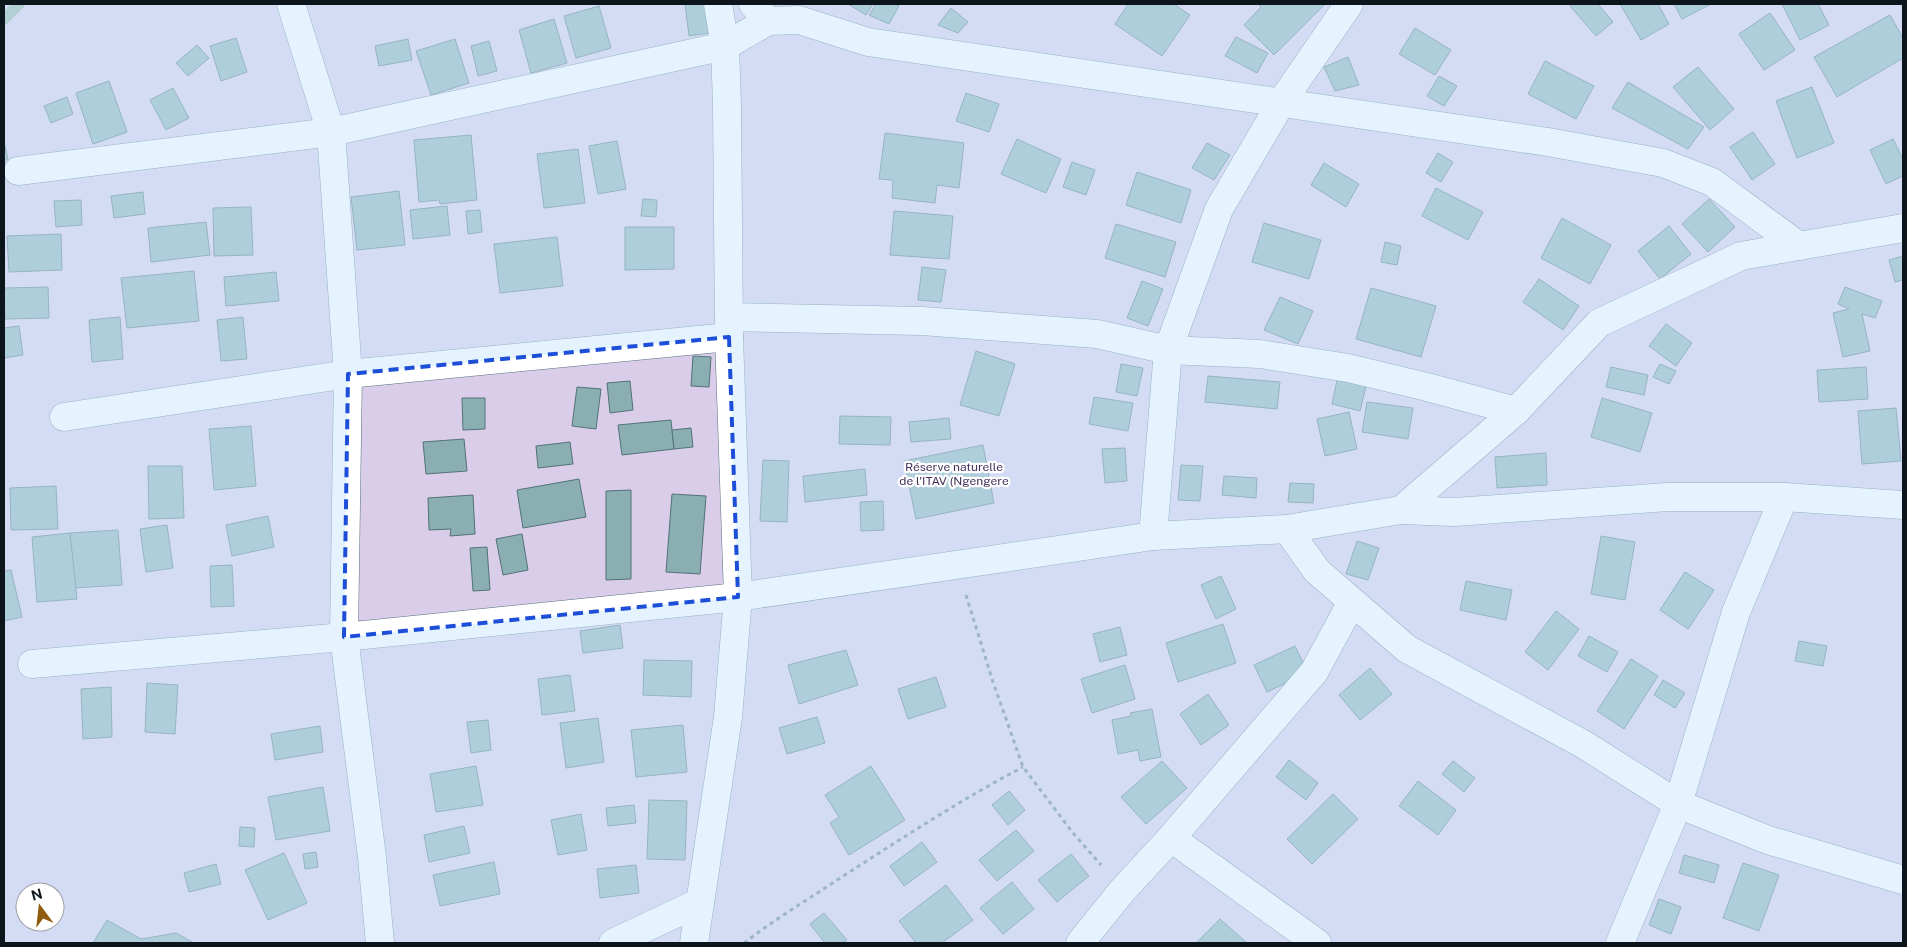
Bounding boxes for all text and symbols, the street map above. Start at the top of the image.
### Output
park label: Réserve naturelle de l'ITAV (Ngengere [899,460,1009,488]
north arrow [15,882,65,932]
text: N [29,885,44,904]

